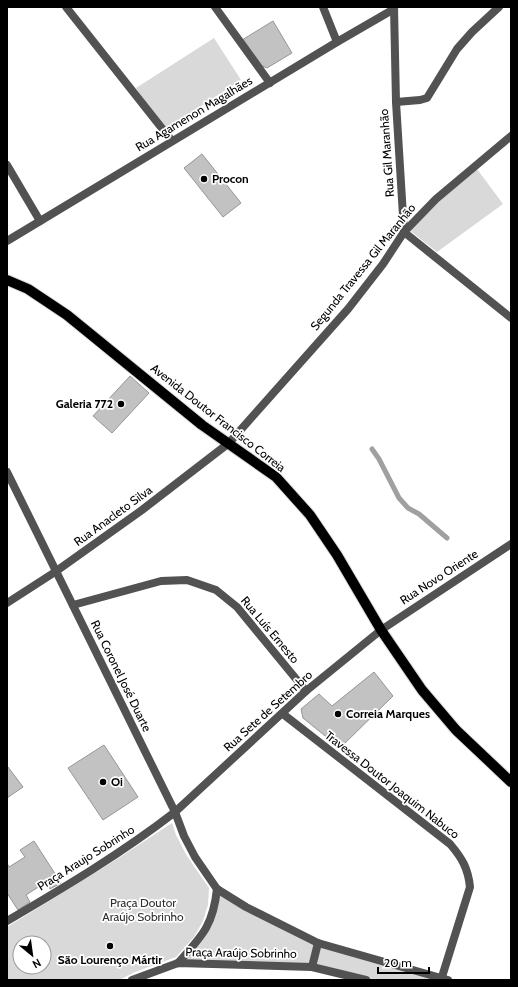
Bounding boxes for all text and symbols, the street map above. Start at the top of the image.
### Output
street label: Rua Agamenon Magalhães [133,73,255,154]
street label: Rua Gil Maranhão [376,108,397,198]
place label: Procon [212,171,249,186]
marker: Procon [199,174,209,184]
street label: Segunda Travessa Gil Maranhão [307,200,419,333]
street label: Avenida Doutor Francisco Correia [148,360,289,475]
place label: Galeria 772 [56,396,113,411]
marker: Galeria 772 [116,399,126,409]
street label: Rua Anacleto Silva [71,482,155,549]
street label: Rua Novo Oriente [397,546,481,607]
street label: Rua Luís Ernesto [238,593,303,667]
street label: Rua Coronel José Duarte [88,618,155,734]
street label: Rua Sete de Setembro [220,667,315,754]
place label: Correia Marques [346,706,430,721]
marker: Correia Marques [333,709,343,719]
street label: Travessa Doutor Joaquim Nabuco [322,727,463,842]
place label: Oi [111,774,123,789]
marker: Oi [98,777,108,787]
street label: Praça Araujo Sobrinho [34,821,137,893]
park label: Praça Doutor Araújo Sobrinho [102,895,184,924]
north arrow [12,935,52,975]
marker: São Lourenço Mártir [105,941,115,951]
street label: Praça Araújo Sobrinho [185,944,297,961]
scale bar [378,949,429,975]
place label: São Lourenço Mártir [58,952,162,967]
text: 20 m [384,955,412,970]
text: N [30,956,44,972]

